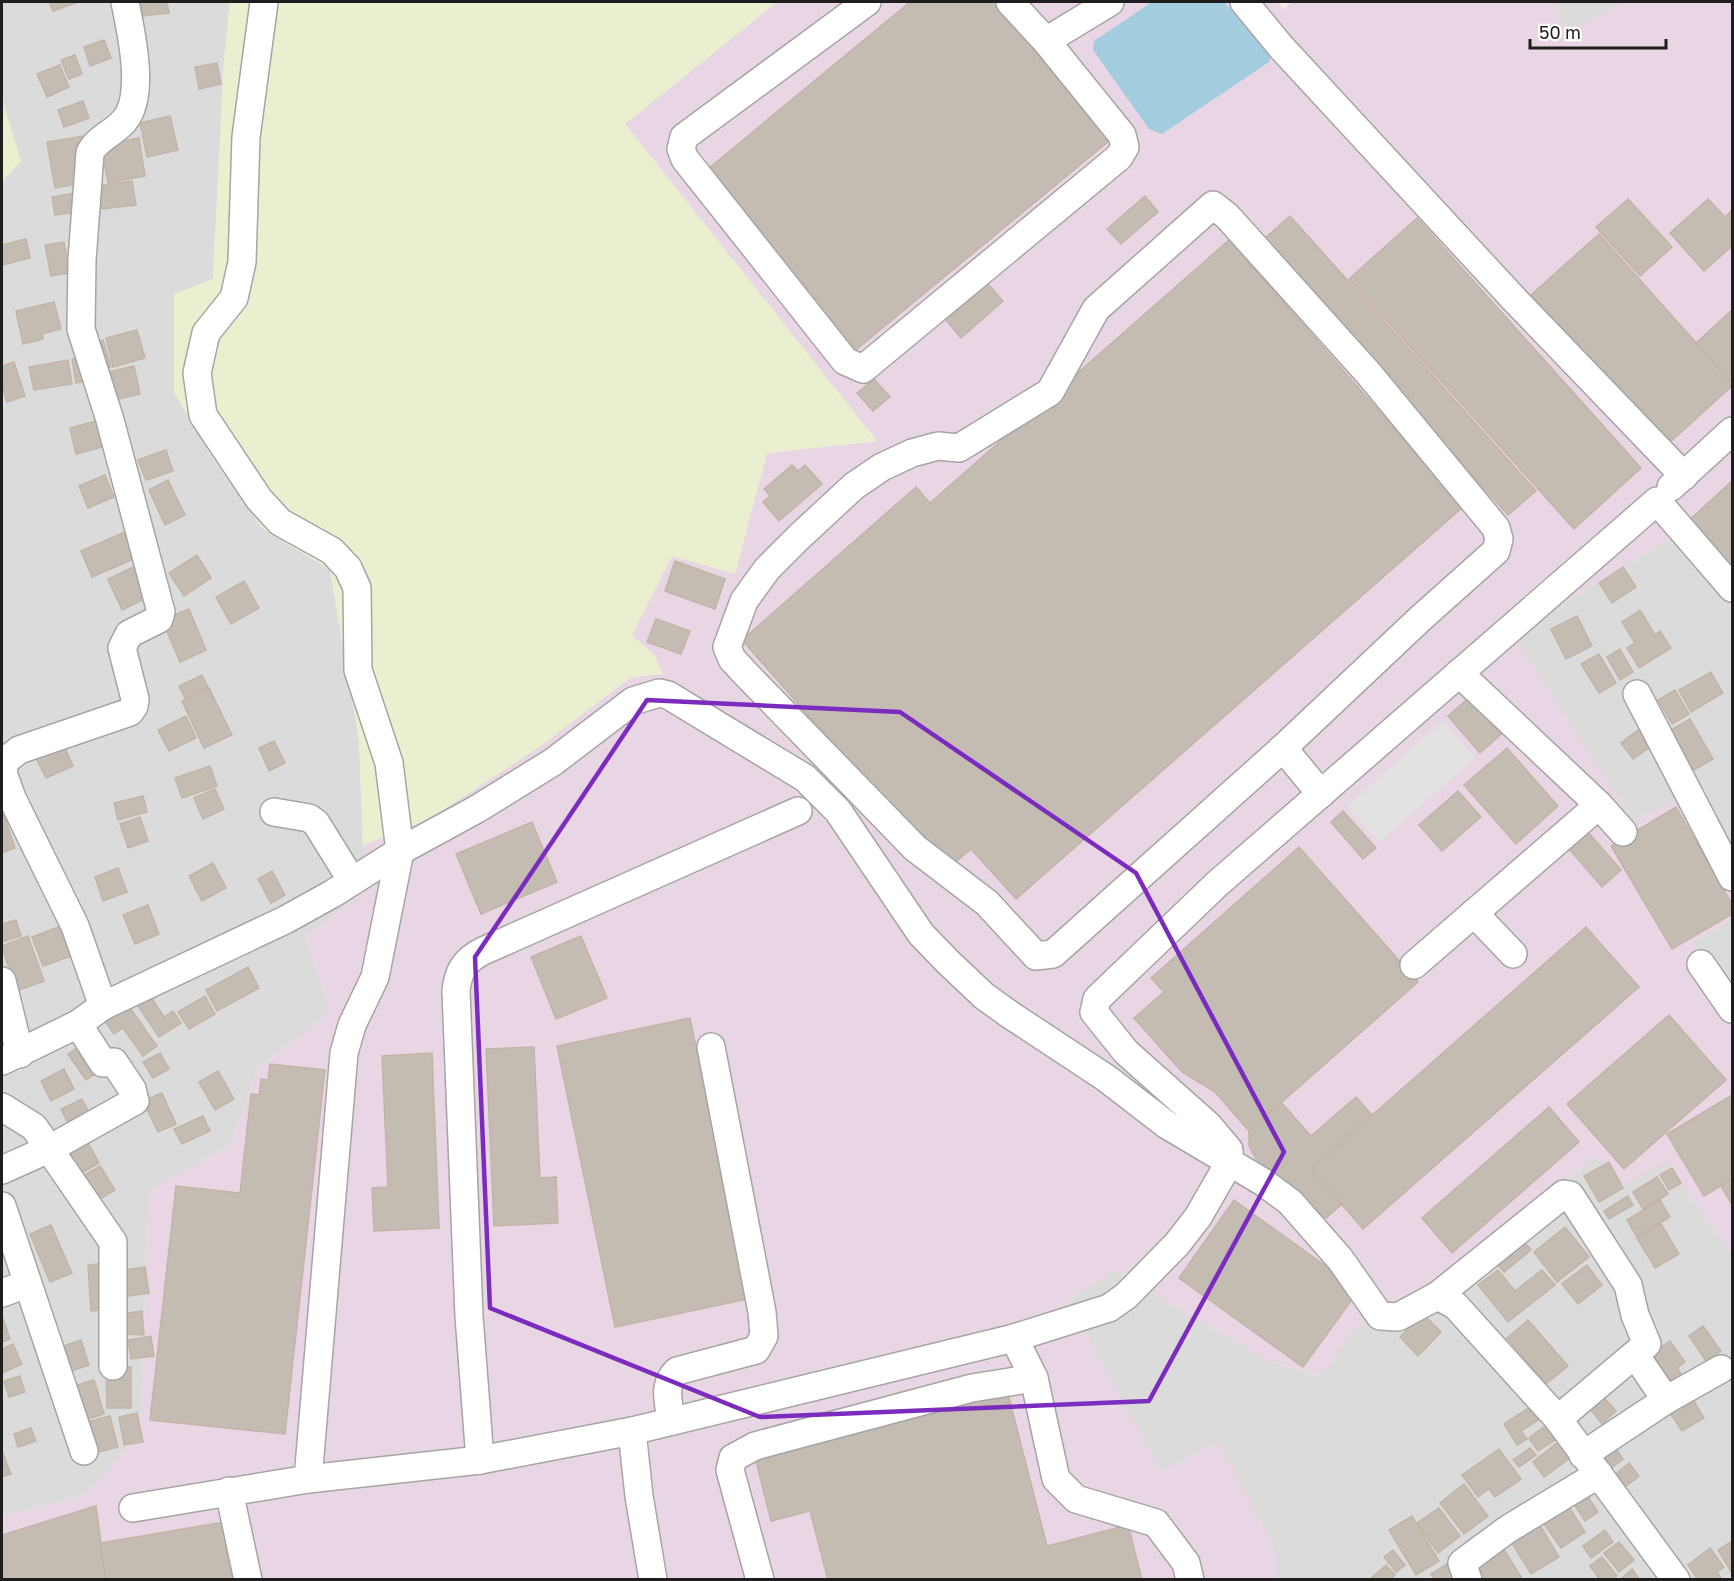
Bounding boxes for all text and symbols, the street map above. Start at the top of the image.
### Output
scale bar [1530,12,1666,50]
text: 50 m [1539,21,1581,43]

